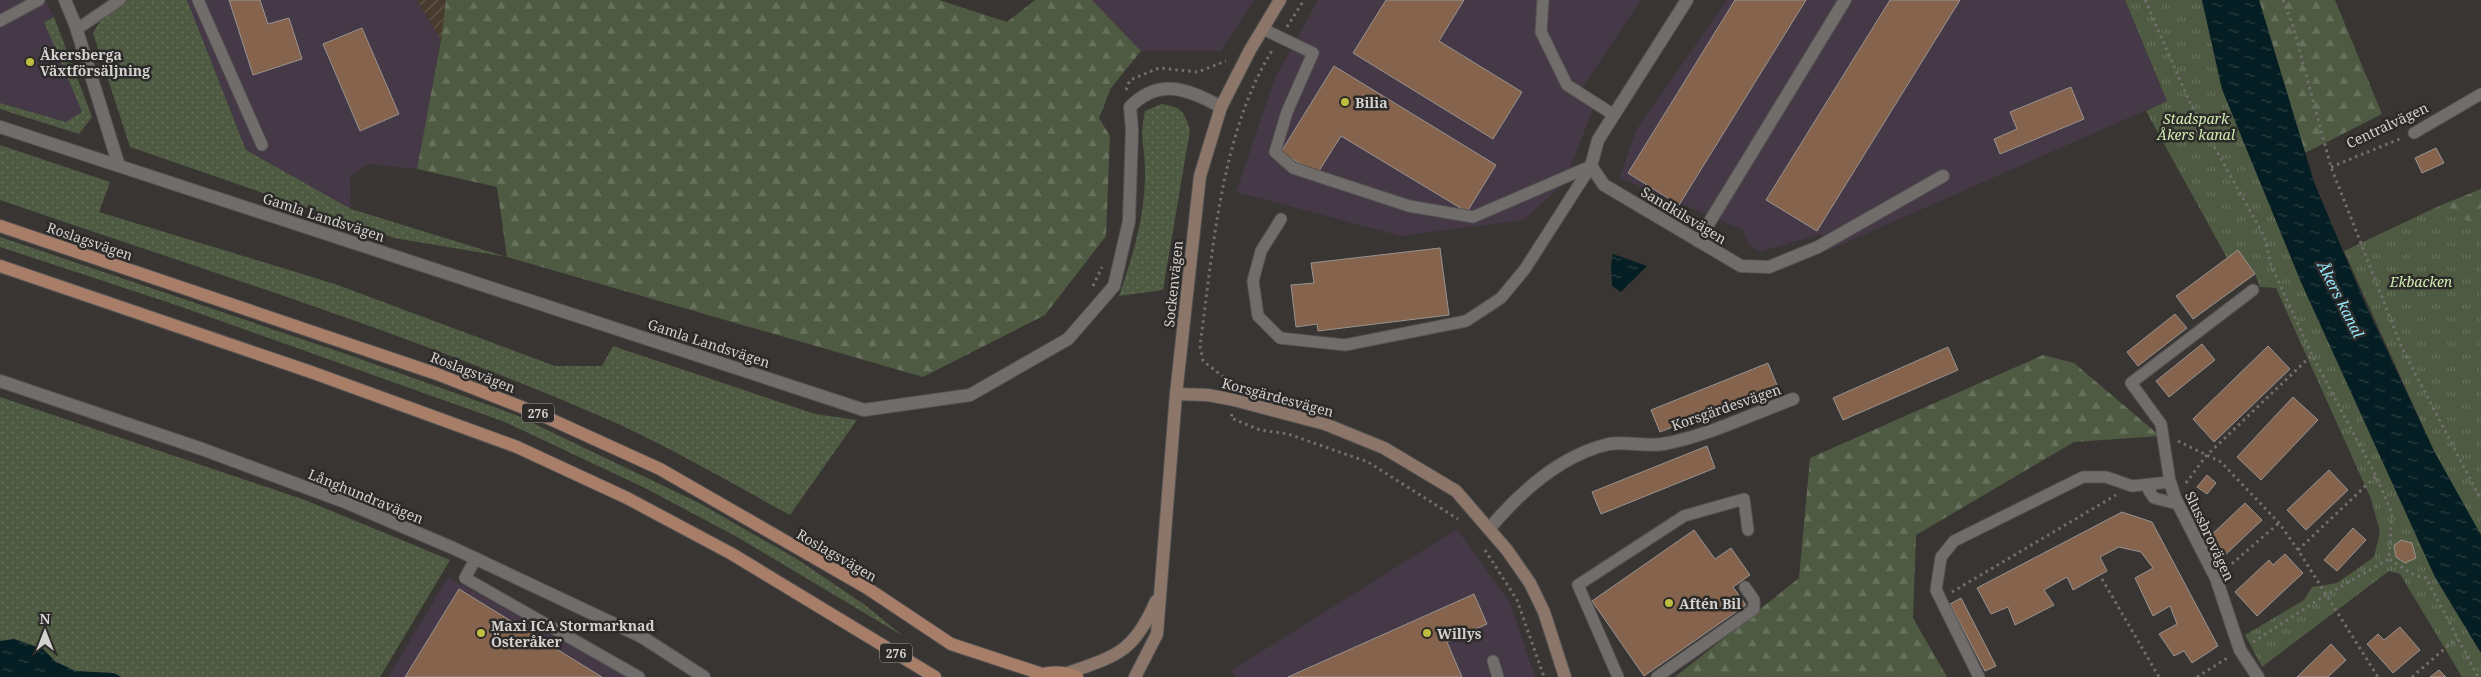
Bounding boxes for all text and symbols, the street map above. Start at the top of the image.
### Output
place label: Åkersberga Växtförsäljning [40,45,150,80]
marker: Åkersberga Växtförsäljning [24,56,36,68]
place label: Bilia [1355,93,1388,112]
marker: Bilia [1339,96,1351,108]
street label: Centralvägen [2343,98,2431,152]
park label: Stadspark Åkers kanal [2156,109,2236,144]
street label: Sandkilsvägen [1638,182,1730,248]
street label: Gamla Landsvägen [260,188,388,246]
street label: Roslagsvägen [45,217,135,265]
street label: Sockenvägen [1159,240,1187,328]
water label: Åkers kanal [2313,256,2369,341]
park label: Ekbacken [2389,272,2453,291]
street label: Gamla Landsvägen [645,314,773,372]
street label: Roslagsvägen [428,347,518,397]
street label: Korsgärdesvägen [1220,373,1336,421]
street label: Korsgärdesvägen [1669,379,1783,435]
road number: 276 [522,403,554,422]
street label: Långhundravägen [306,464,426,528]
street label: Slussbrovägen [2181,488,2239,584]
street label: Roslagsvägen [793,524,881,586]
place label: Aftén Bil [1679,594,1741,613]
marker: Aftén Bil [1663,597,1675,609]
north arrow [20,607,70,657]
text: N [39,609,51,628]
place label: Maxi ICA Stormarknad Österåker [491,616,654,651]
place label: Willys [1437,624,1482,643]
marker: Maxi ICA Stormarknad Österåker [475,627,487,639]
marker: Willys [1421,627,1433,639]
road number: 276 [880,644,912,662]

